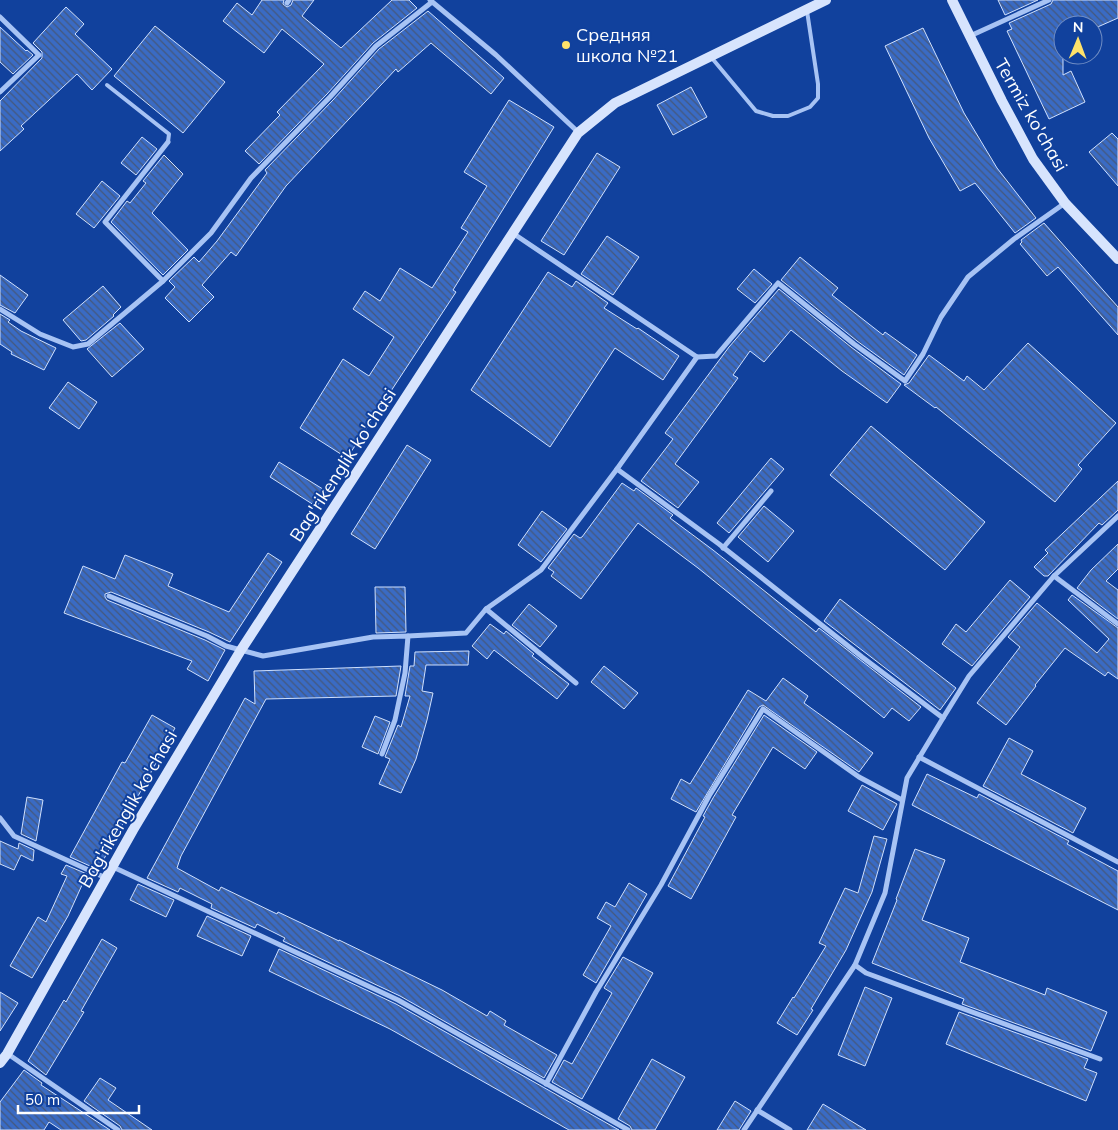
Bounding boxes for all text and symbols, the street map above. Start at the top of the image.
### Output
north arrow [1053,15,1103,65]
text: N [1073,18,1084,36]
place label: Средняя школа №21 [576,23,678,67]
marker: Средняя школа №21 [560,39,572,51]
street label: Termiz ko'chasi [990,54,1073,175]
street label: Bag'rikenglik ko'chasi [284,384,401,546]
street label: Bag'rikenglik ko'chasi [73,726,182,892]
scale bar [18,1082,139,1114]
text: 50 m [25,1090,60,1109]

